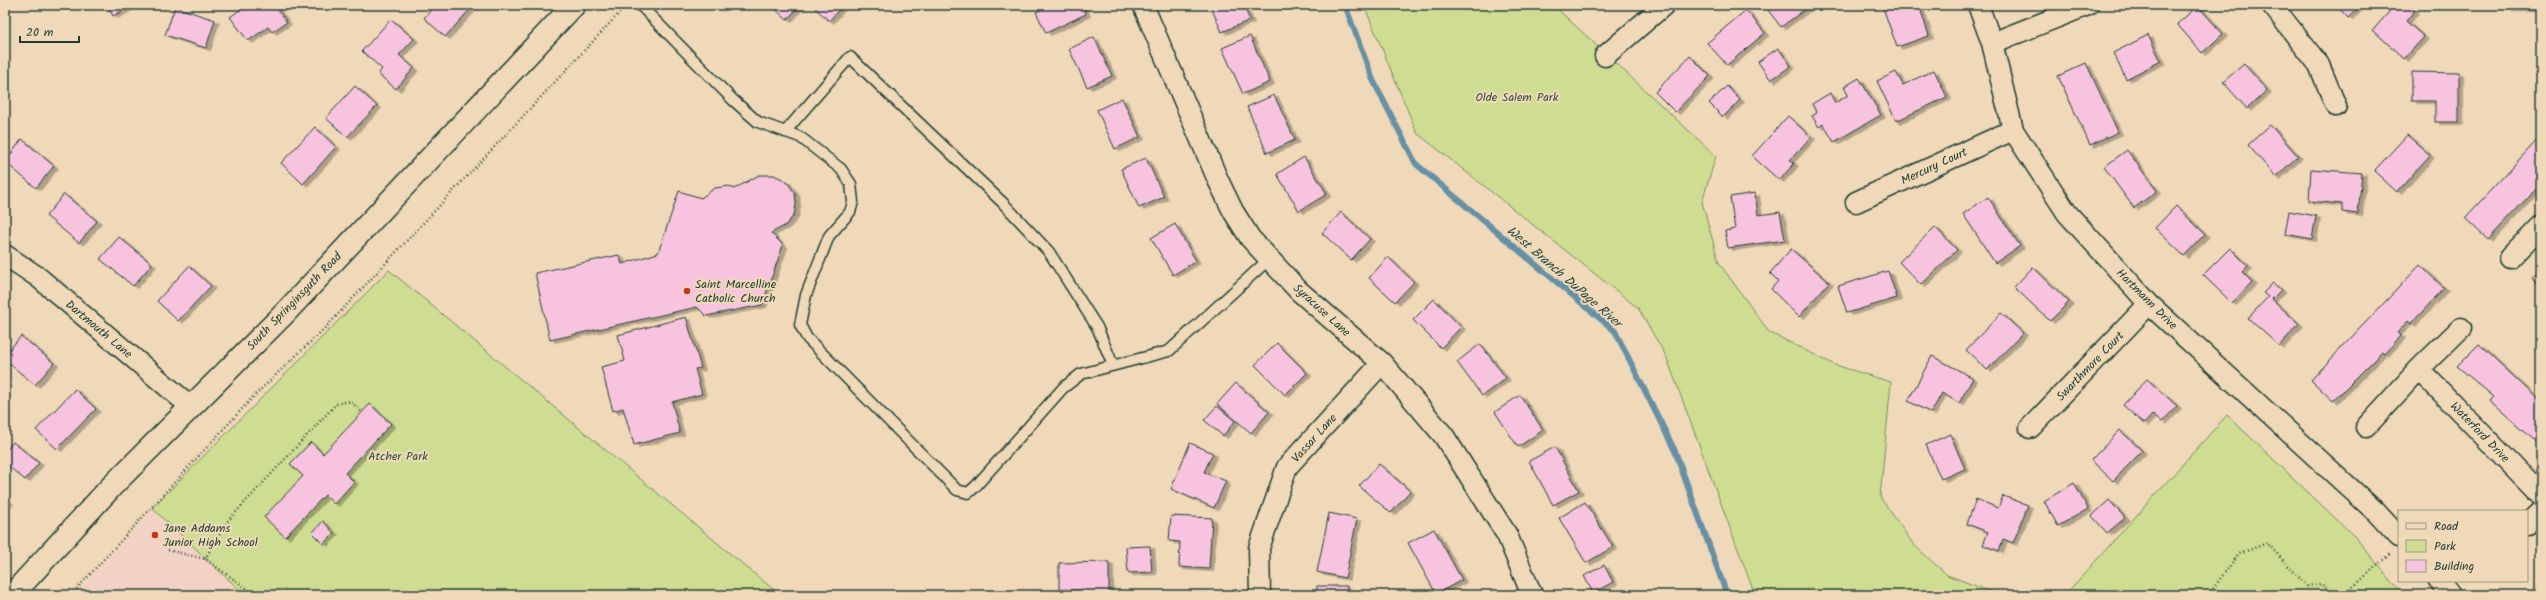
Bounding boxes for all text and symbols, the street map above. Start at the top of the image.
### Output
scale bar [20,18,79,44]
text: 20 m [26,23,54,42]
park label: Olde Salem Park [1476,88,1559,107]
street label: Mercury Court [1898,143,1971,190]
water label: West Branch DuPage River [1502,221,1628,335]
street label: South Springinsguth Road [242,247,347,355]
street label: Hartmann Drive [2112,264,2182,335]
place label: Saint Marcelline Catholic Church [695,275,777,308]
street label: Syracuse Lane [1289,279,1355,342]
marker: Saint Marcelline Catholic Church [682,286,692,296]
street label: Dartmouth Lane [61,296,137,364]
street label: Swarthmore Court [2052,327,2129,406]
street label: Waterford Drive [2445,397,2514,468]
street label: Vassar Lane [1287,409,1342,467]
park label: Atcher Park [368,447,428,466]
legend [2398,510,2528,582]
text: Road [2434,517,2459,536]
place label: Jane Addams Junior High School [163,519,258,552]
marker: Jane Addams Junior High School [150,530,160,540]
text: Park [2434,537,2456,556]
text: Building [2434,557,2474,576]

